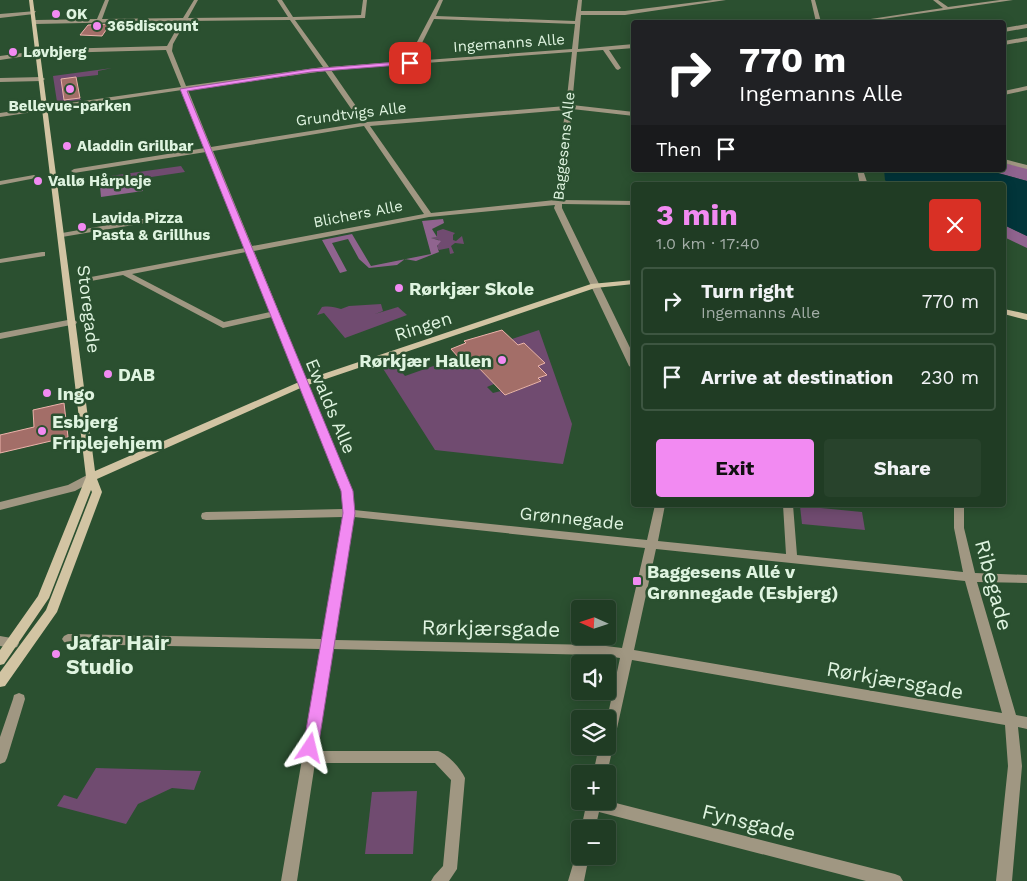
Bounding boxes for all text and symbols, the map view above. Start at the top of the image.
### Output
place label: OK [66,5,88,23]
marker: OK [50,8,62,20]
place label: 365discount [107,17,199,35]
marker: 365discount [91,20,103,32]
street label: Ingemanns Alle [453,30,565,56]
text: 770 m [739,39,846,81]
icon: right [656,40,721,105]
pin [389,42,431,84]
place label: Løvbjerg [23,43,87,61]
marker: Løvbjerg [7,46,19,58]
icon: arrive [396,49,424,77]
text: Ingemanns Alle [739,81,903,106]
marker: Bellevue-parken [64,83,76,95]
street label: Baggesens Alle [549,91,579,201]
place label: Bellevue-parken [9,97,131,115]
street label: Grundtvigs Alle [295,98,407,130]
icon: arrive [712,135,740,163]
place label: Aladdin Grillbar [77,137,194,155]
text: Then [656,138,702,161]
marker: Aladdin Grillbar [61,140,73,152]
place label: Vallø Hårpleje [48,172,152,190]
marker: Vallø Hårpleje [32,175,44,187]
street label: Blichers Alle [312,197,404,231]
text: 3 min [656,197,738,232]
button: close [929,199,981,251]
place label: Lavida Pizza Pasta & Grillhus [92,209,210,244]
marker: Lavida Pizza Pasta & Grillhus [76,221,88,233]
text: 1.0 km · 17:40 [656,234,760,253]
street label: Storegade [73,264,105,354]
place label: Rørkjær Skole [409,278,534,299]
text: Turn right [701,280,794,303]
marker: Rørkjær Skole [393,282,405,294]
icon: right [658,287,686,315]
text: 770 m [922,290,979,313]
text: Ingemanns Alle [701,303,820,322]
street label: Ringen [392,307,454,345]
place label: Rørkjær Hallen [359,350,492,371]
marker: Rørkjær Hallen [496,354,508,366]
street label: Ewalds Alle [302,355,360,457]
icon: arrive [658,363,686,391]
place label: DAB [118,364,155,385]
text: Arrive at destination [701,366,893,389]
text: 230 m [920,366,979,389]
marker: DAB [102,368,114,380]
place label: Ingo [57,383,95,404]
marker: Ingo [41,387,53,399]
place label: Esbjerg Friplejehjem [52,411,163,453]
marker: Esbjerg Friplejehjem [36,425,48,437]
button: Exit [656,439,814,497]
button: Share [824,439,981,497]
street label: Grønnegade [519,502,625,534]
street label: Ribegade [970,537,1018,633]
place label: Baggesens Allé v Grønnegade (Esbjerg) [647,561,839,603]
marker: Baggesens Allé v Grønnegade (Esbjerg) [631,575,643,587]
north arrow [571,600,616,645]
map controls [571,600,616,865]
street label: Rørkjærsgade [421,614,561,642]
place label: Jafar Hair Studio [66,630,169,679]
marker: Jafar Hair Studio [50,648,62,660]
button: sound [571,655,616,700]
street label: Rørkjærsgade [825,656,965,704]
button: layers [571,710,616,755]
position arrow [283,721,335,773]
button: + [571,765,616,810]
street label: Fynsgade [700,798,798,846]
button: − [571,820,616,865]

